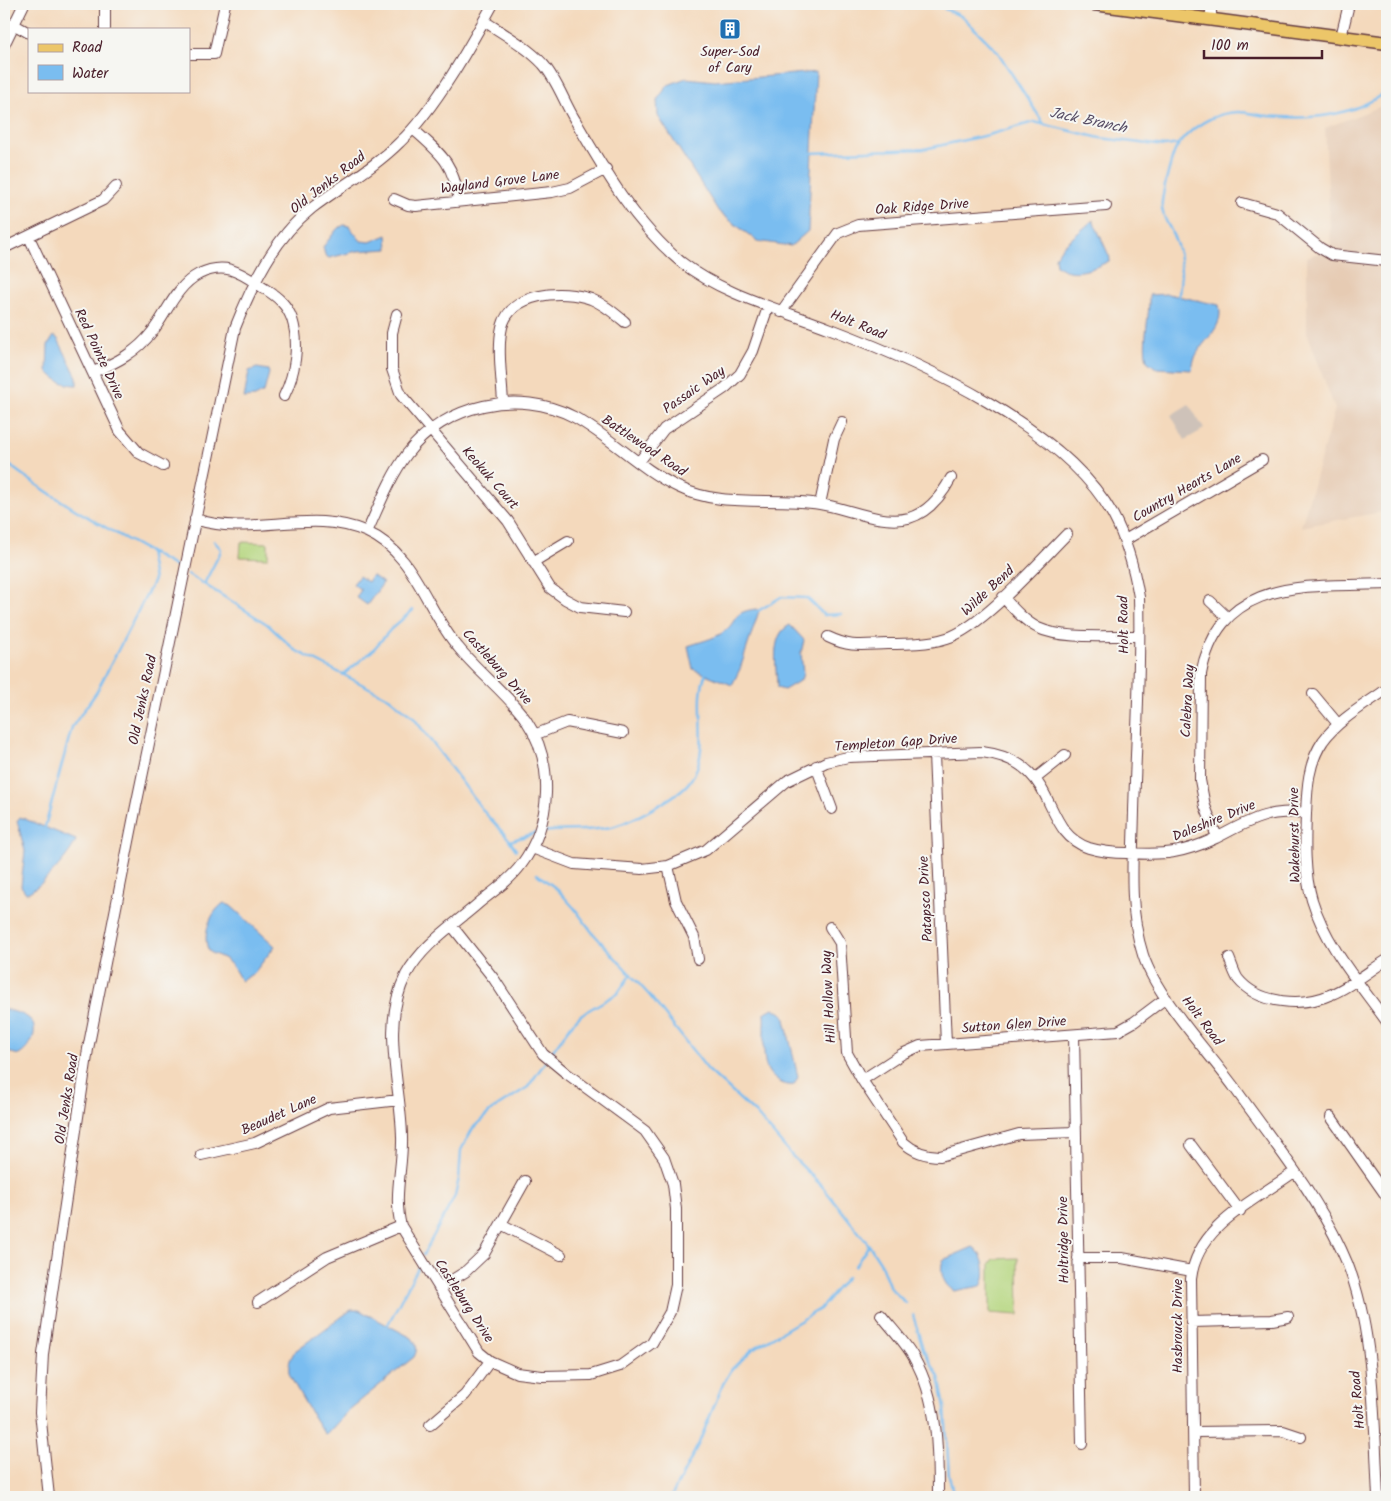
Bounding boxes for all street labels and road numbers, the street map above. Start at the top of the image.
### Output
street label: Old Jenks Road [285,146,371,220]
street label: Wayland Grove Lane [439,164,561,200]
street label: Oak Ridge Drive [875,193,970,221]
street label: Holt Road [827,304,890,346]
street label: Red Pointe Drive [68,305,130,404]
street label: Passaic Way [658,360,730,420]
street label: Battlewood Road [597,409,692,483]
street label: Keokuk Court [456,441,524,515]
street label: Country Hearts Lane [1128,447,1246,528]
street label: Wilde Bend [956,560,1020,622]
street label: Holt Road [1112,595,1136,654]
street label: Castleburg Drive [457,624,538,711]
street label: Old Jenks Road [123,652,163,747]
street label: Calebra Way [1175,664,1201,738]
street label: Templeton Gap Drive [834,728,959,758]
street label: Wakehurst Drive [1283,786,1307,883]
street label: Daleshire Drive [1169,794,1260,848]
street label: Patapsco Drive [913,855,939,943]
street label: Hill Hollow Way [816,949,842,1044]
street label: Holt Road [1176,991,1229,1052]
street label: Sutton Glen Drive [961,1010,1068,1040]
street label: Old Jenks Road [49,1051,85,1146]
street label: Beaudet Lane [238,1088,321,1141]
street label: Holtridge Drive [1052,1195,1076,1284]
street label: Castleburg Drive [429,1255,500,1348]
street label: Hasbrouck Drive [1167,1278,1189,1373]
street label: Holt Road [1344,1369,1371,1430]

